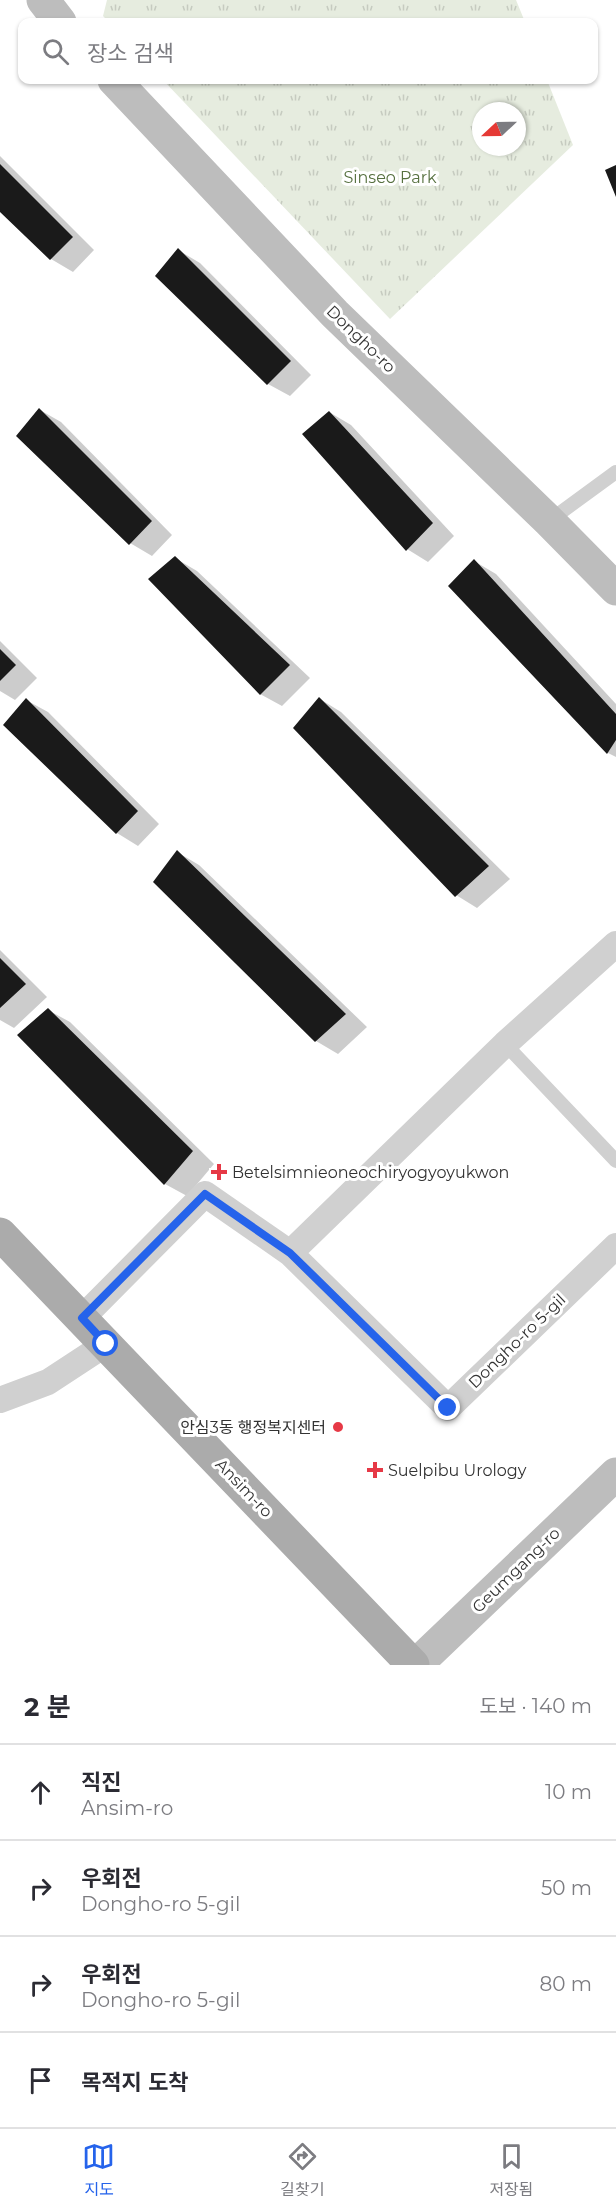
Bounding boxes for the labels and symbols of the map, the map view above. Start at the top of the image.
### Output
north arrow [472,102,526,156]
park label: Sinseo Park [343,168,437,187]
street label: Dongho-ro [323,301,399,377]
marker: Betelsimnieoneochiryogyoyukwon [210,1163,228,1181]
place label: Betelsimnieoneochiryogyoyukwon [232,1163,509,1182]
street label: Dongho-ro 5-gil [465,1290,569,1392]
route start [92,1330,118,1356]
route end [434,1394,460,1420]
place label: 안심3동 행정복지센터 [180,1418,326,1437]
marker: 안심3동 행정복지센터 [331,1420,345,1434]
street label: Ansim-ro [212,1455,276,1521]
marker: Suelpibu Urology [366,1461,384,1479]
place label: Suelpibu Urology [388,1461,527,1480]
street label: Geumgang-ro [468,1523,564,1617]

